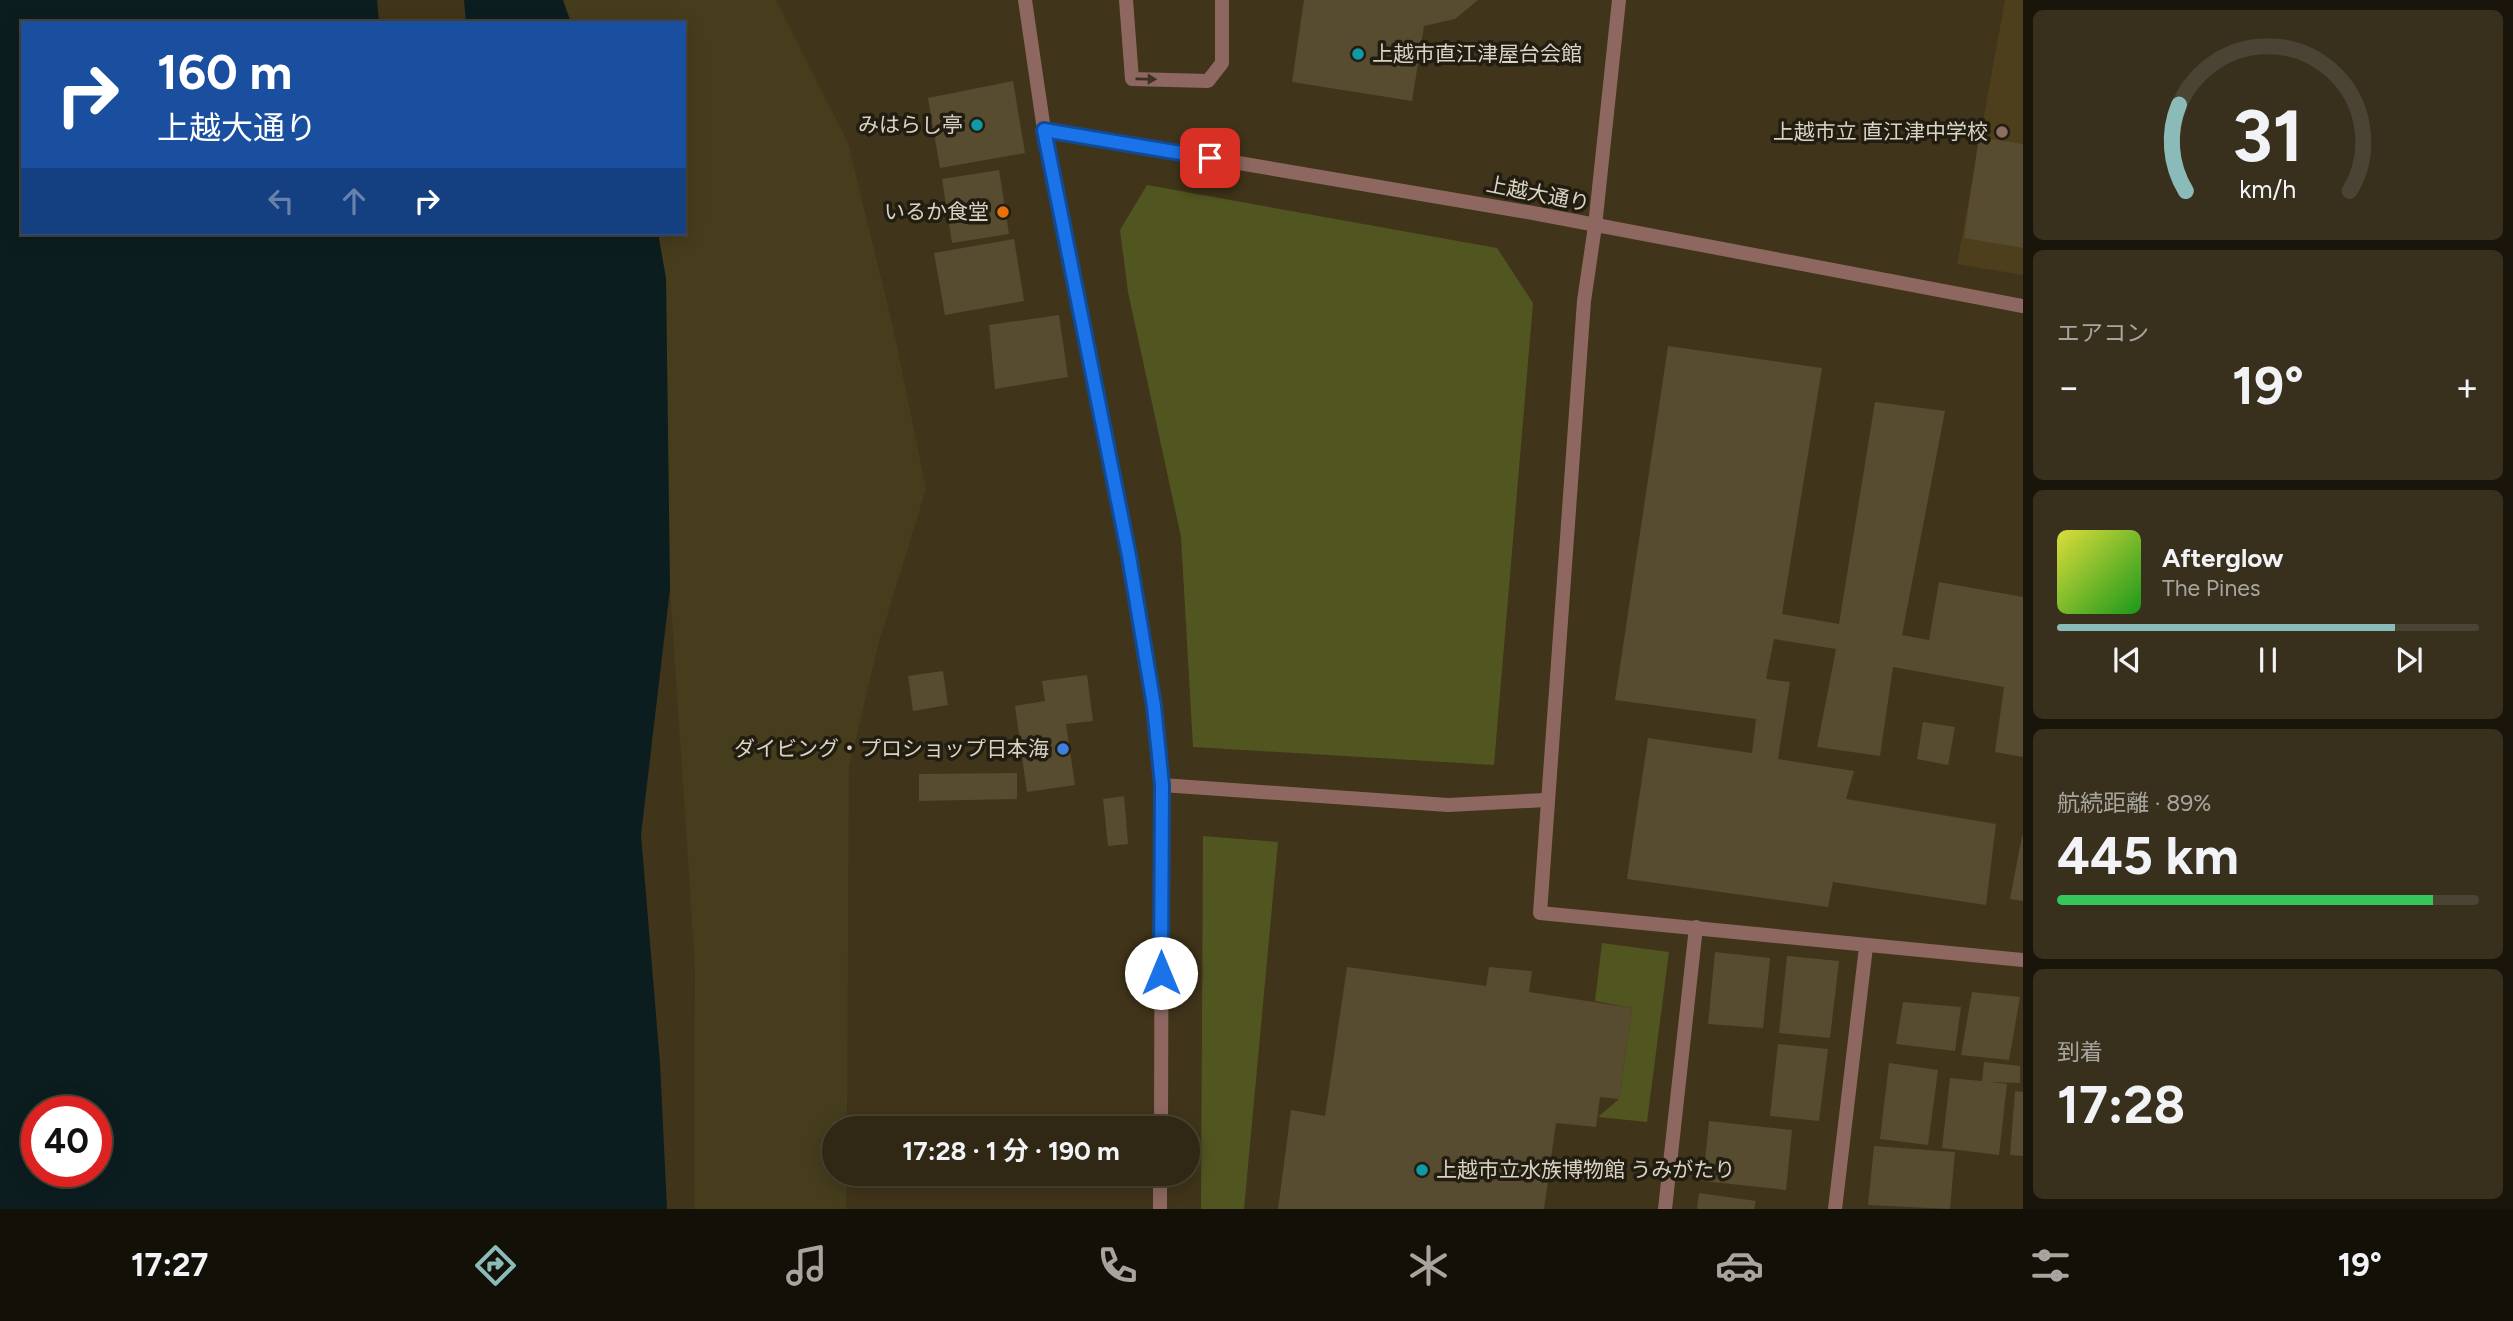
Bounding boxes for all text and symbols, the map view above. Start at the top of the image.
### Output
place label: 上越市直江津屋台会館 [1372,41,1582,66]
text: 160 m [157,42,292,101]
marker: 上越市直江津屋台会館 [1350,46,1366,62]
icon: right [42,49,133,140]
one-way arrow [1135,74,1157,85]
text: 31 [2232,92,2304,179]
text: 上越大通り [157,109,317,147]
place label: みはらし亭 [858,112,963,137]
marker: みはらし亭 [969,117,985,133]
place label: 上越市立 直江津中学校 [1773,119,1988,144]
marker: 上越市立 直江津中学校 [1994,124,2010,140]
pin [1180,128,1240,188]
icon: arrive [1191,139,1229,177]
street label: 上越大通り [1484,171,1592,216]
text: km/h [2239,174,2297,204]
icon: left [262,182,300,220]
icon: ahead [335,182,373,220]
icon: right [408,182,446,220]
place label: いるか食堂 [884,199,989,224]
marker: いるか食堂 [995,204,1011,220]
text: エアコン [2057,319,2149,347]
text: 19° [2232,355,2304,417]
text: − [2057,364,2081,410]
text: + [2455,364,2479,410]
text: Afterglow [2162,542,2284,574]
text: The Pines [2162,574,2261,602]
icon: previous [2108,641,2146,679]
icon: pause [2249,641,2287,679]
icon: next [2390,641,2428,679]
place label: ダイビング・プロショップ日本海 [734,736,1049,761]
marker: ダイビング・プロショップ日本海 [1055,741,1071,757]
text: 航続距離 · 89% [2057,789,2211,817]
text: 445 km [2057,825,2239,887]
position arrow [1124,936,1198,1010]
text: 到着 [2057,1038,2103,1066]
text: 17:28 [2057,1074,2185,1136]
speed limit sign: 40 [21,1096,112,1187]
text: 17:28 · 1 分 · 190 m [902,1135,1120,1167]
place label: 上越市立水族博物館 うみがたり [1436,1157,1735,1182]
marker: 上越市立水族博物館 うみがたり [1414,1162,1430,1178]
icon: directions [471,1241,520,1290]
icon: music [782,1241,831,1290]
icon: phone [1093,1241,1142,1290]
icon: climate [1404,1241,1453,1290]
icon: car [1715,1241,1764,1290]
icon: filters [2026,1241,2075,1290]
text: 17:27 [131,1246,208,1284]
text: 19° [2338,1246,2382,1284]

